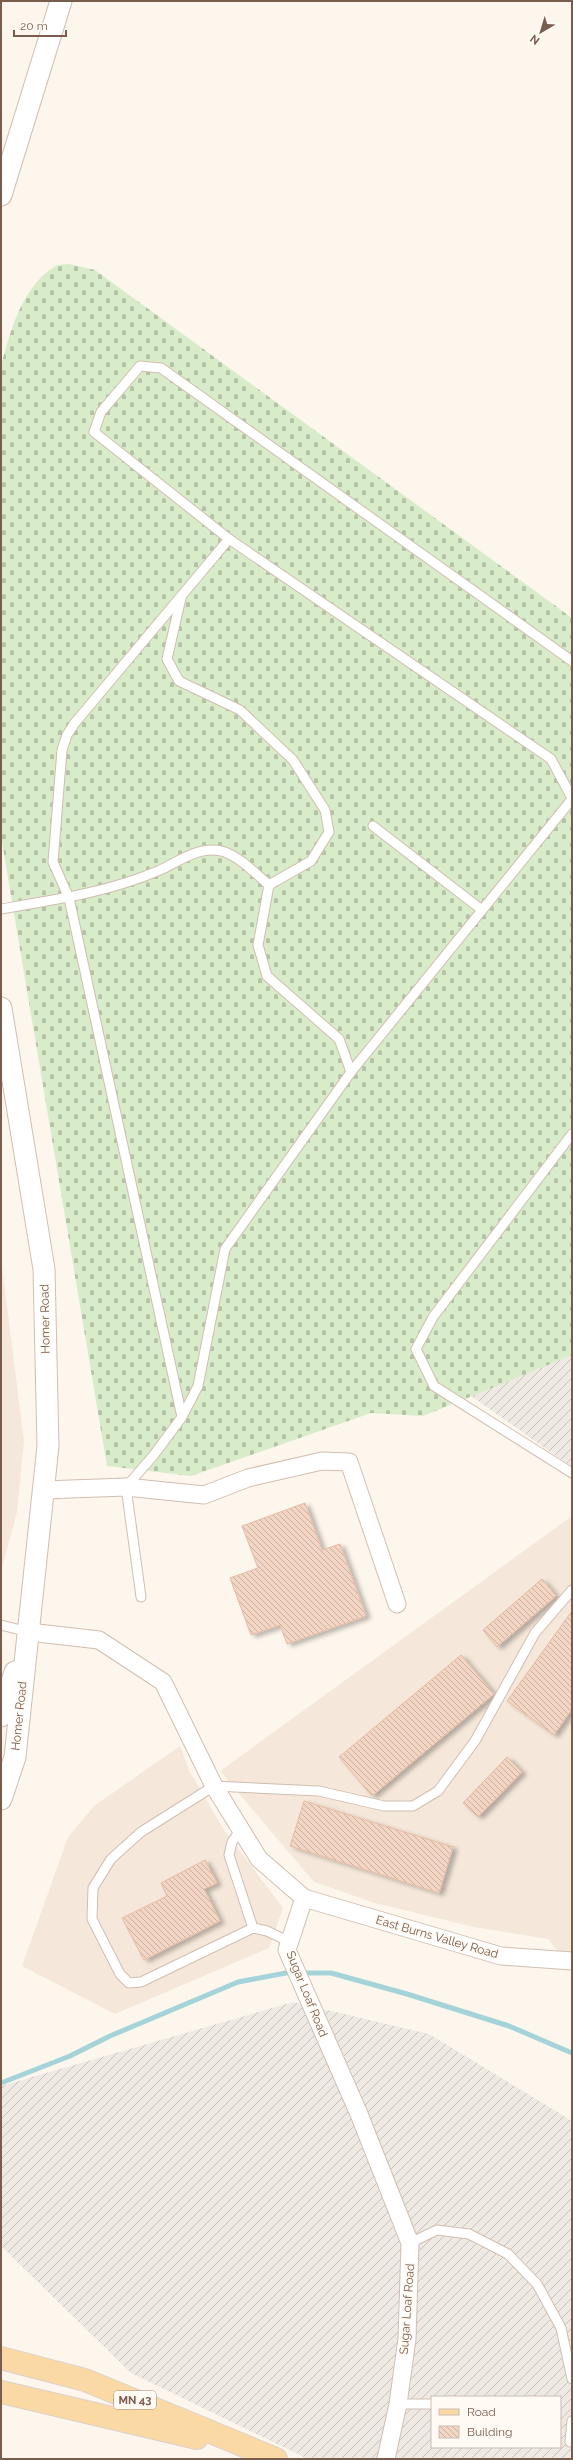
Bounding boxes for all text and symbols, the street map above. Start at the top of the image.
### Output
scale bar [14,12,66,38]
north arrow [521,12,561,52]
text: 20 m [20,19,48,33]
text: N [528,32,542,47]
street label: Homer Road [37,1284,53,1354]
street label: Homer Road [8,1681,30,1751]
street label: East Burns Valley Road [374,1913,500,1961]
street label: Sugar Loaf Road [283,1949,331,2039]
street label: Sugar Loaf Road [397,2263,417,2355]
road number: MN 43 [114,2391,156,2409]
legend [431,2396,561,2448]
text: Road [467,2405,496,2419]
text: Building [467,2425,513,2439]

